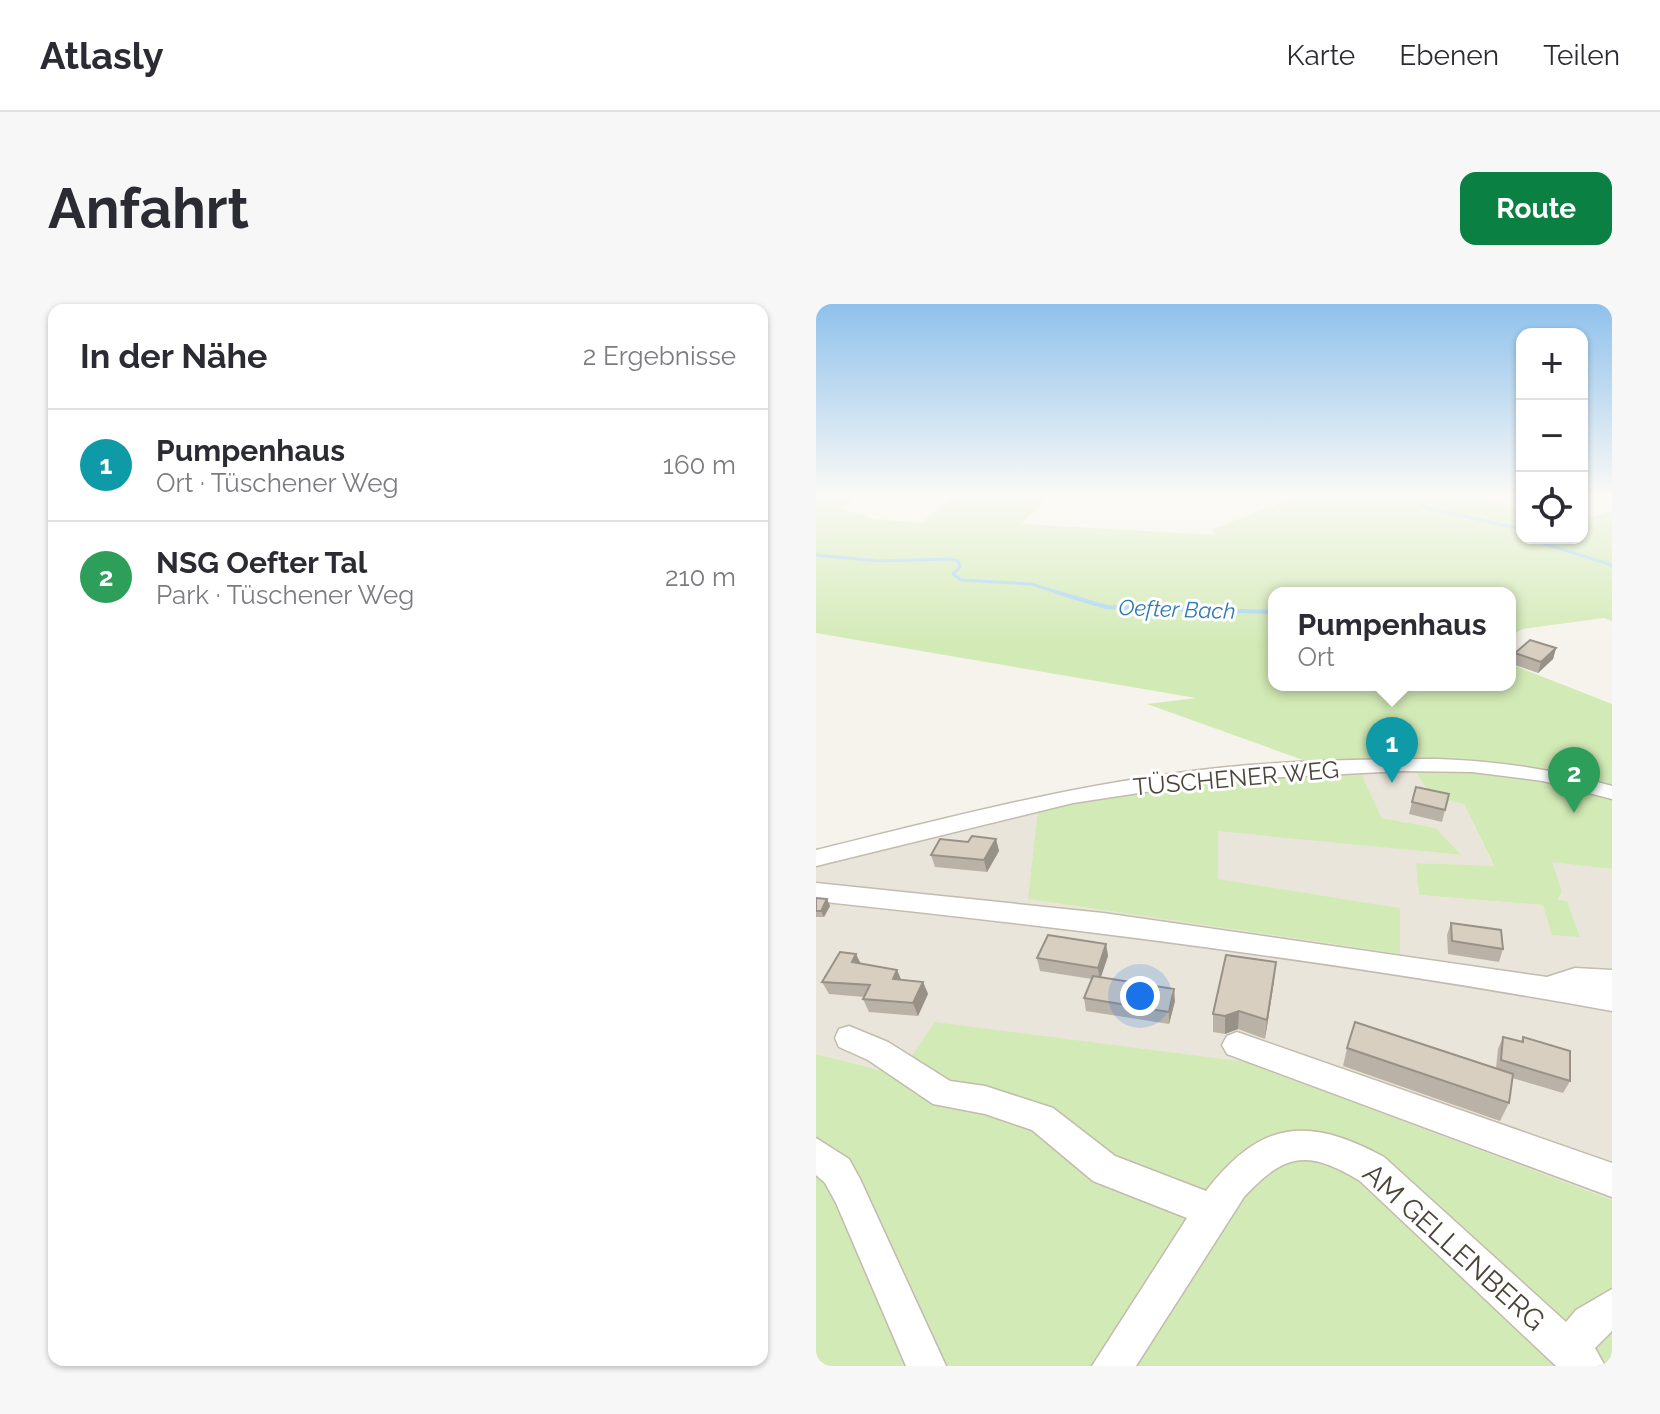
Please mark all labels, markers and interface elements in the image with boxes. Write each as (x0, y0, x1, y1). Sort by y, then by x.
text: Atlasly (40, 33, 164, 78)
text: Karte (1287, 39, 1355, 72)
text: Ebenen (1399, 39, 1499, 72)
text: Teilen (1543, 39, 1620, 72)
button: Route (1460, 172, 1612, 245)
text: Anfahrt (48, 175, 249, 241)
map controls (1516, 328, 1588, 544)
button: + (1516, 328, 1588, 400)
text: In der Nähe (80, 336, 267, 376)
text: 2 Ergebnisse (583, 341, 736, 371)
button: − (1516, 400, 1588, 472)
text: Pumpenhaus (156, 433, 345, 468)
text: 1 (100, 450, 112, 480)
text: 160 m (663, 450, 736, 480)
text: Ort · Tüschener Weg (156, 468, 399, 498)
button: locate (1516, 472, 1588, 544)
text: NSG Oefter Tal (156, 545, 367, 580)
text: 2 (99, 562, 113, 592)
text: 210 m (665, 562, 736, 592)
text: Park · Tüschener Weg (156, 580, 414, 610)
popup (1268, 587, 1516, 691)
water label: Oefter Bach (1118, 594, 1236, 624)
text: Pumpenhaus (1298, 607, 1486, 642)
text: Ort (1298, 642, 1335, 672)
pin: 1 (1366, 717, 1418, 783)
pin: 2 (1548, 747, 1600, 813)
street label: TÜSCHENER WEG (1132, 755, 1340, 801)
your location (1120, 976, 1160, 1016)
street label: AM GELLENBERG (1356, 1157, 1552, 1337)

